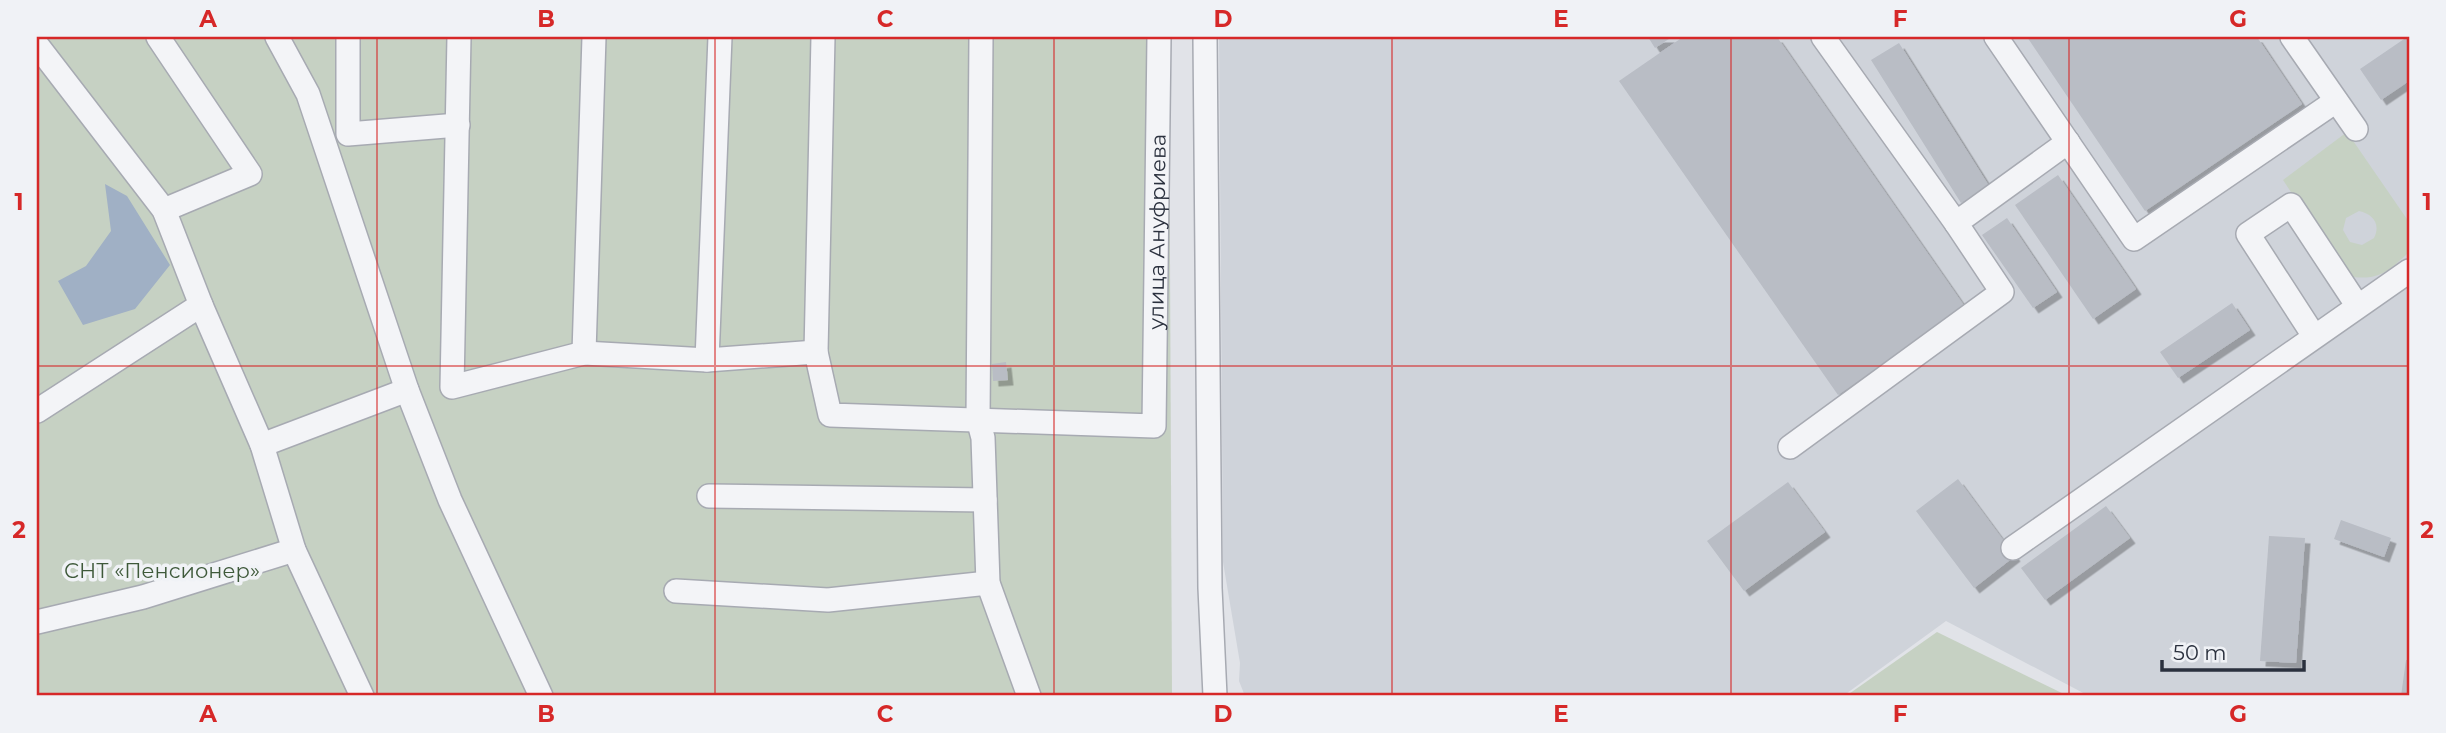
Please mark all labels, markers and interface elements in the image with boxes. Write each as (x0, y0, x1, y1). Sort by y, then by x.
text: A (198, 5, 217, 33)
text: B (537, 5, 555, 33)
text: C (877, 5, 894, 33)
text: D (1214, 5, 1233, 33)
text: E (1553, 5, 1569, 33)
text: F (1893, 5, 1908, 33)
text: G (2229, 5, 2247, 33)
street label: улица Ануфриева (1143, 134, 1170, 331)
text: 1 (14, 188, 24, 216)
text: 1 (2422, 188, 2432, 216)
text: 2 (12, 516, 26, 544)
text: 2 (2420, 516, 2434, 544)
park label: СНТ «Пенсионер» (64, 558, 260, 583)
scale bar (2162, 628, 2304, 672)
text: 50 m (2173, 640, 2227, 665)
text: A (198, 700, 217, 728)
text: B (537, 700, 555, 728)
text: C (877, 700, 894, 728)
text: D (1214, 700, 1233, 728)
text: E (1553, 700, 1569, 728)
text: F (1893, 700, 1908, 728)
text: G (2229, 700, 2247, 728)

